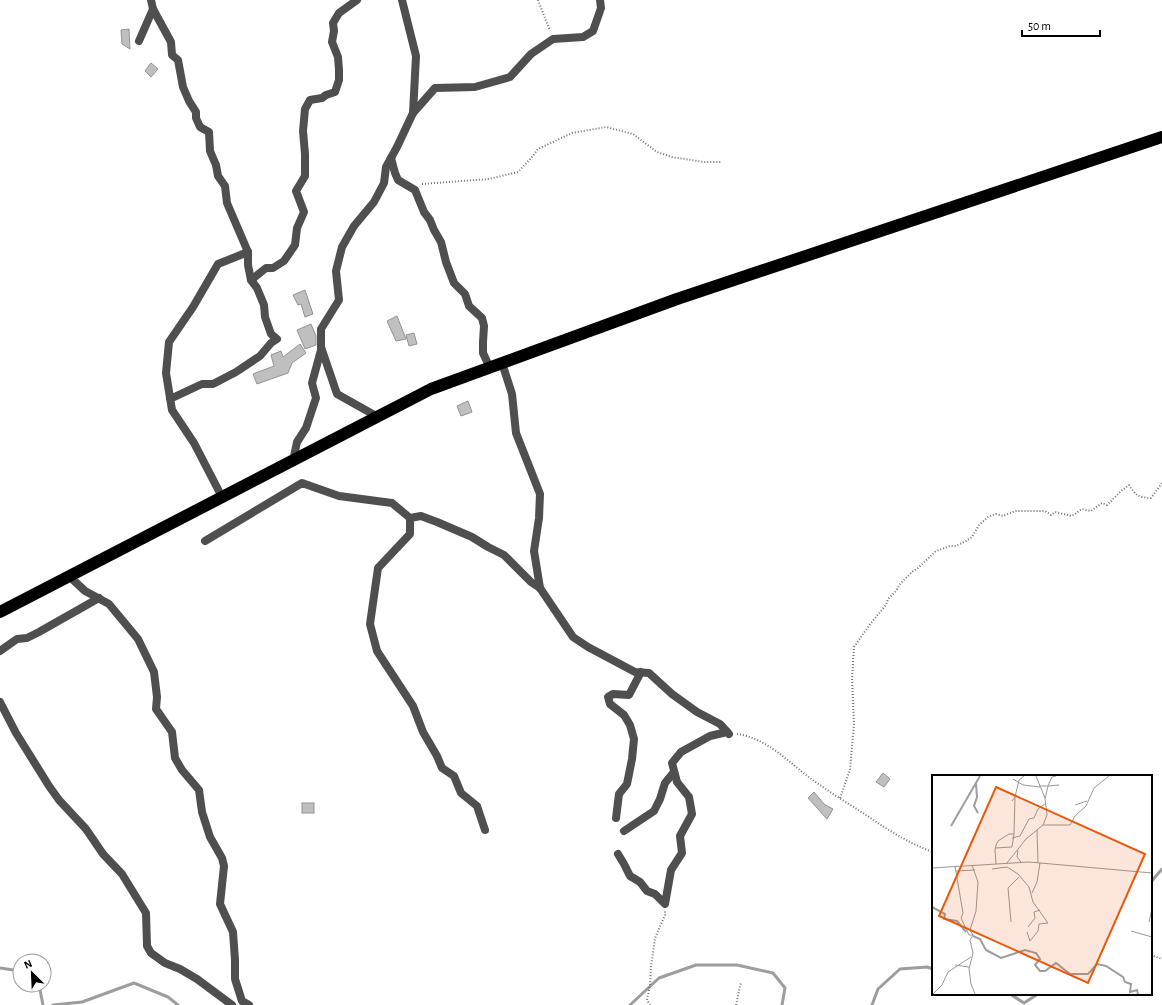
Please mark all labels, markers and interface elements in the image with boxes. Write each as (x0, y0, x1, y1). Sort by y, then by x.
scale bar (1022, 12, 1100, 38)
text: 50 m (1028, 20, 1051, 32)
inset map (932, 775, 1152, 995)
north arrow (12, 953, 52, 993)
text: N (22, 958, 34, 971)

